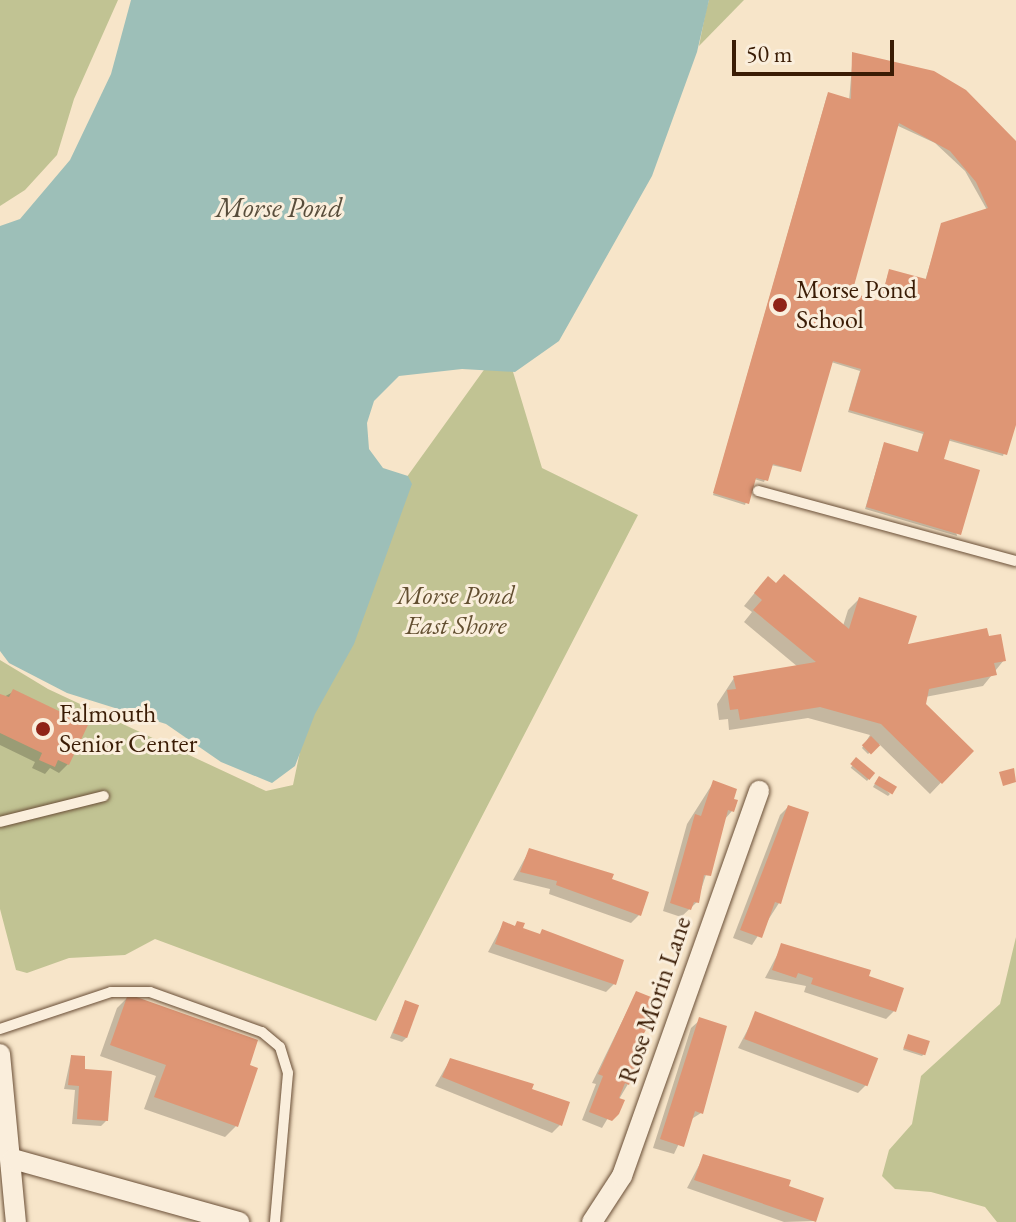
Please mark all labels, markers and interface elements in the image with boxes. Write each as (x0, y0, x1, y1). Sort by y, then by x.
scale bar (736, 24, 898, 74)
text: 50 m (746, 38, 793, 69)
water label: Morse Pond (215, 190, 343, 224)
place label: Morse Pond School (796, 274, 917, 336)
marker: Morse Pond School (771, 296, 789, 314)
park label: Morse Pond East Shore (397, 580, 515, 642)
place label: Falmouth Senior Center (59, 698, 197, 760)
marker: Falmouth Senior Center (34, 720, 52, 738)
street label: Rose Morin Lane (612, 913, 698, 1087)

